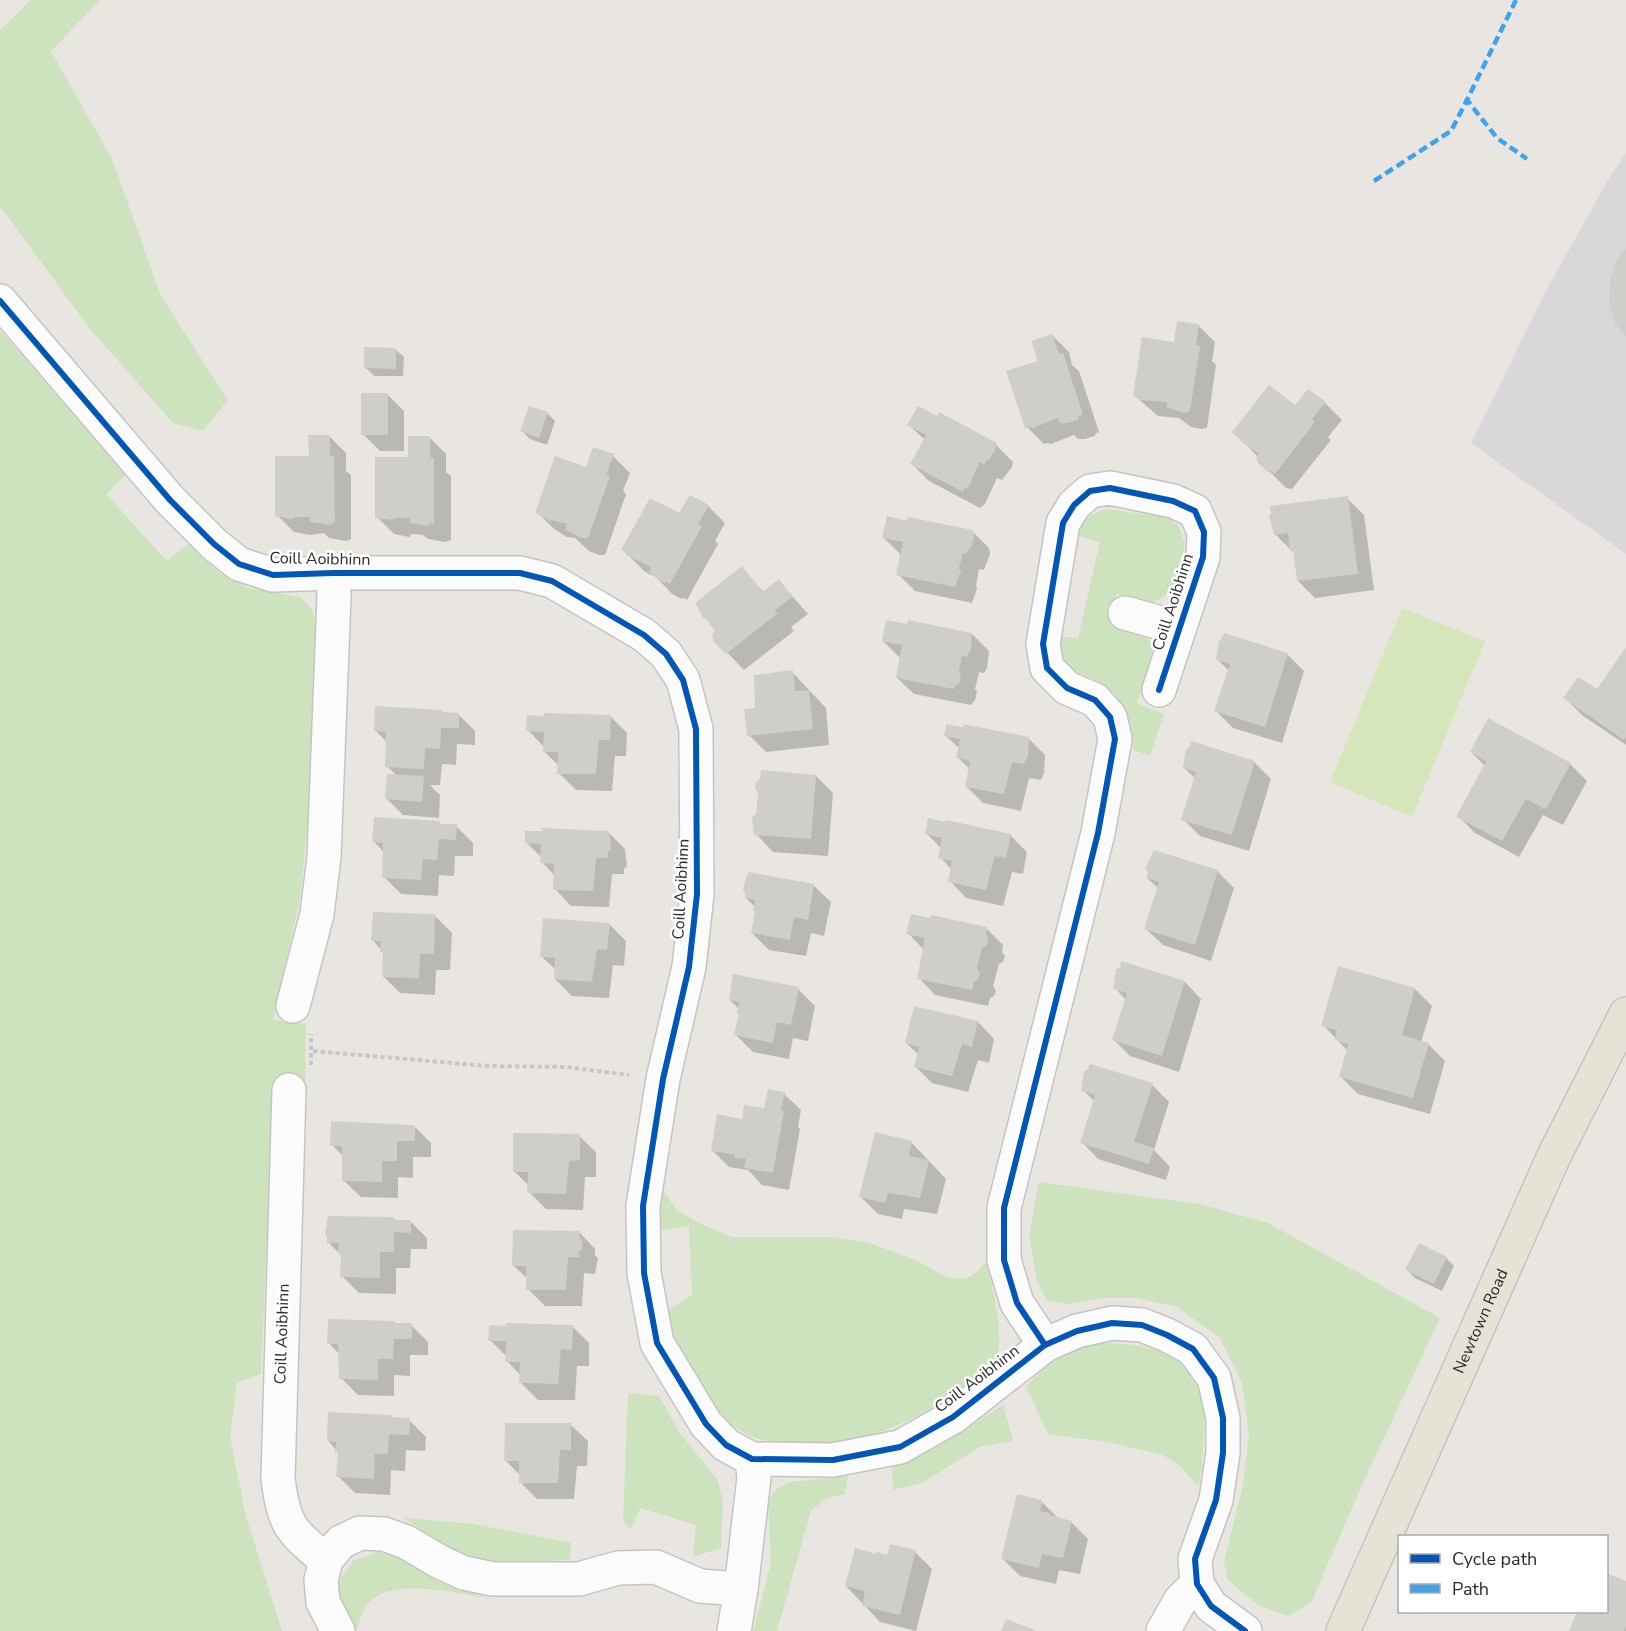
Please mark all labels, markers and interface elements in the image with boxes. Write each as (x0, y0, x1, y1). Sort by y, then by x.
street label: Coill Aoibhinn (269, 547, 371, 571)
street label: Coill Aoibhinn (1147, 551, 1199, 653)
street label: Coill Aoibhinn (667, 838, 695, 940)
street label: Newtown Road (1448, 1265, 1513, 1377)
street label: Coill Aoibhinn (269, 1283, 295, 1385)
street label: Coill Aoibhinn (930, 1340, 1024, 1418)
legend (1398, 1535, 1608, 1613)
text: Cycle path (1452, 1547, 1537, 1571)
text: Path (1452, 1577, 1489, 1601)

